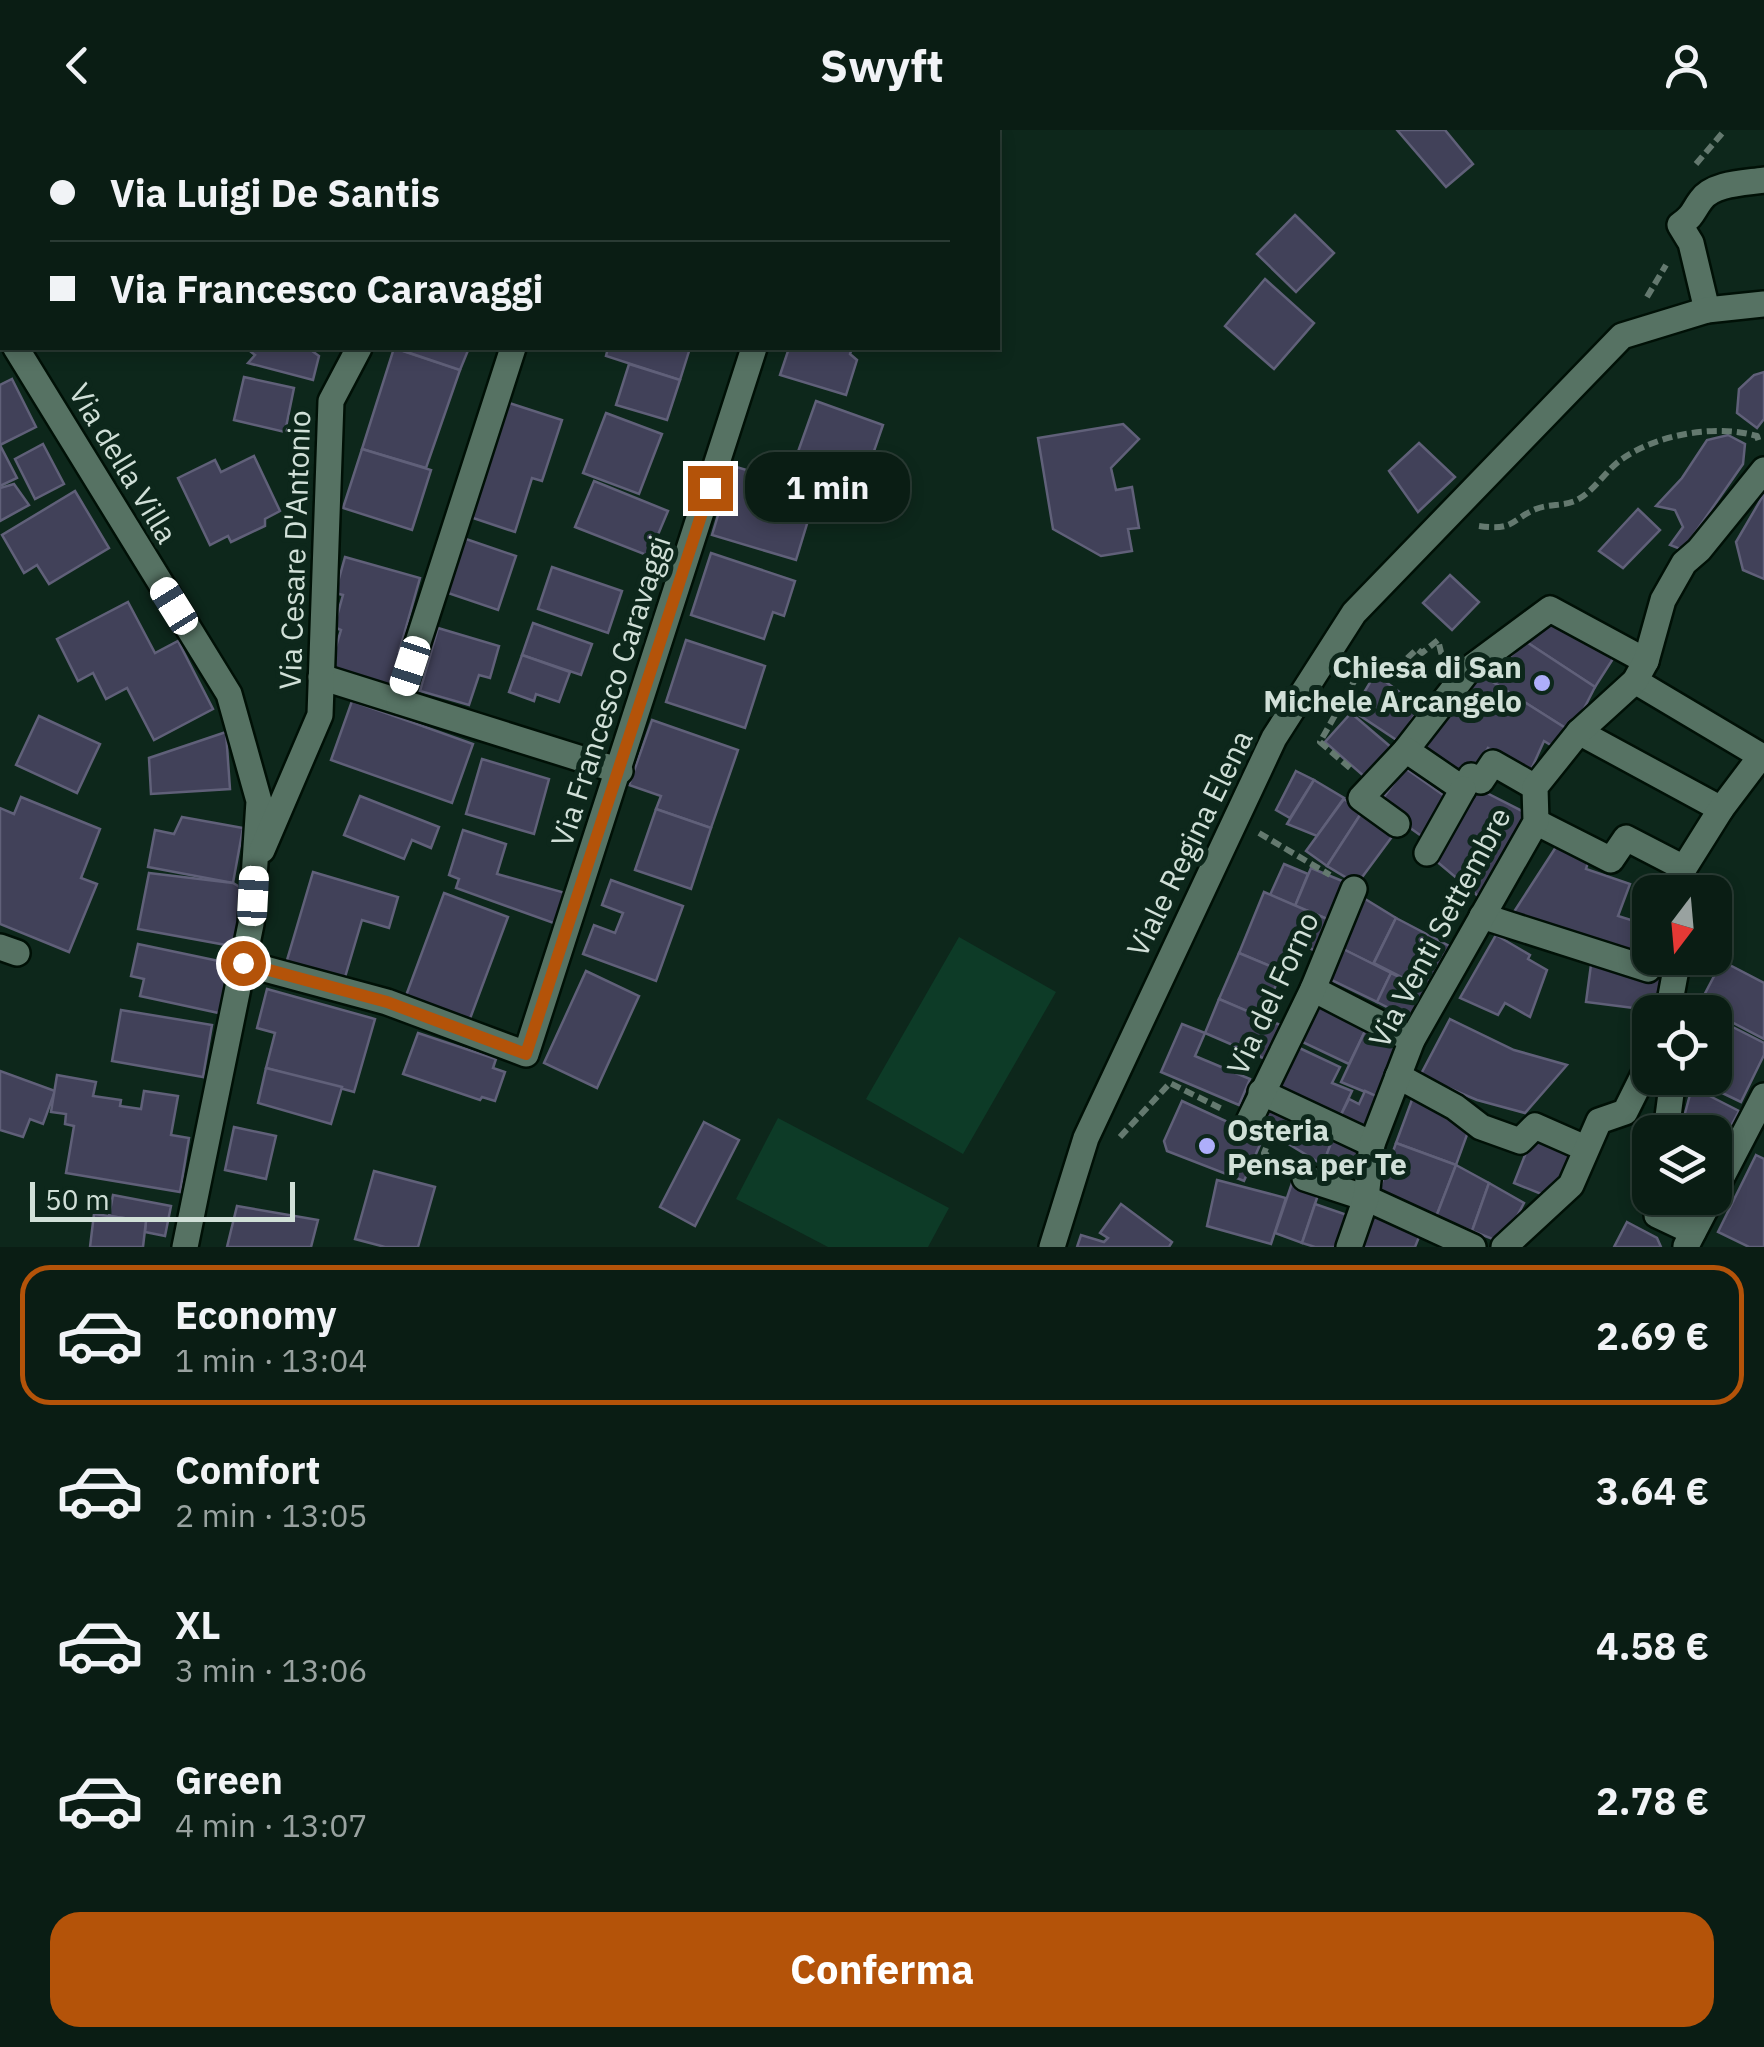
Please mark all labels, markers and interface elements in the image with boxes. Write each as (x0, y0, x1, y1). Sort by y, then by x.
text: Swyft (820, 36, 944, 94)
icon: back (50, 38, 105, 93)
icon: person (1659, 38, 1714, 93)
text: Via Luigi De Santis (110, 168, 440, 217)
text: Via Francesco Caravaggi (110, 264, 543, 313)
street label: Via della Villa (61, 376, 187, 550)
street label: Via Cesare D'Antonio (270, 410, 318, 690)
callout: 1 min (745, 453, 910, 523)
route end (688, 466, 733, 511)
text: 1 min (786, 466, 869, 508)
street label: Via Francesco Caravaggi (541, 531, 679, 851)
car (145, 573, 203, 639)
car (386, 633, 434, 699)
place label: Chiesa di San Michele Arcangelo (1263, 647, 1522, 720)
marker: Chiesa di San Michele Arcangelo (1531, 672, 1553, 694)
street label: Viale Regina Elena (1117, 723, 1261, 963)
street label: Via Venti Settembre (1359, 800, 1519, 1054)
car (236, 865, 270, 927)
north arrow (1632, 875, 1732, 975)
map controls (1632, 875, 1732, 1215)
street label: Via del Forno (1217, 905, 1327, 1081)
route start (221, 941, 266, 986)
button: locate (1632, 995, 1732, 1095)
place label: Osteria Pensa per Te (1227, 1110, 1407, 1183)
button: layers (1632, 1115, 1732, 1215)
marker: Osteria Pensa per Te (1196, 1135, 1218, 1157)
scale bar (30, 1177, 295, 1222)
text: 50 m (45, 1181, 110, 1218)
icon: car (55, 1290, 145, 1380)
text: Economy (175, 1290, 337, 1339)
text: 2.69 € (1596, 1311, 1709, 1360)
text: 1 min · 13:04 (175, 1339, 368, 1381)
icon: car (55, 1445, 145, 1535)
text: Comfort (175, 1445, 320, 1494)
text: 3.64 € (1596, 1466, 1709, 1515)
text: 2 min · 13:05 (175, 1494, 368, 1536)
icon: car (55, 1600, 145, 1690)
text: XL (175, 1600, 221, 1649)
text: 4.58 € (1596, 1621, 1709, 1670)
text: 3 min · 13:06 (175, 1649, 368, 1691)
icon: car (55, 1755, 145, 1845)
text: Green (175, 1755, 283, 1804)
text: 2.78 € (1596, 1776, 1709, 1825)
text: 4 min · 13:07 (175, 1804, 368, 1846)
button: Conferma (50, 1912, 1714, 2027)

